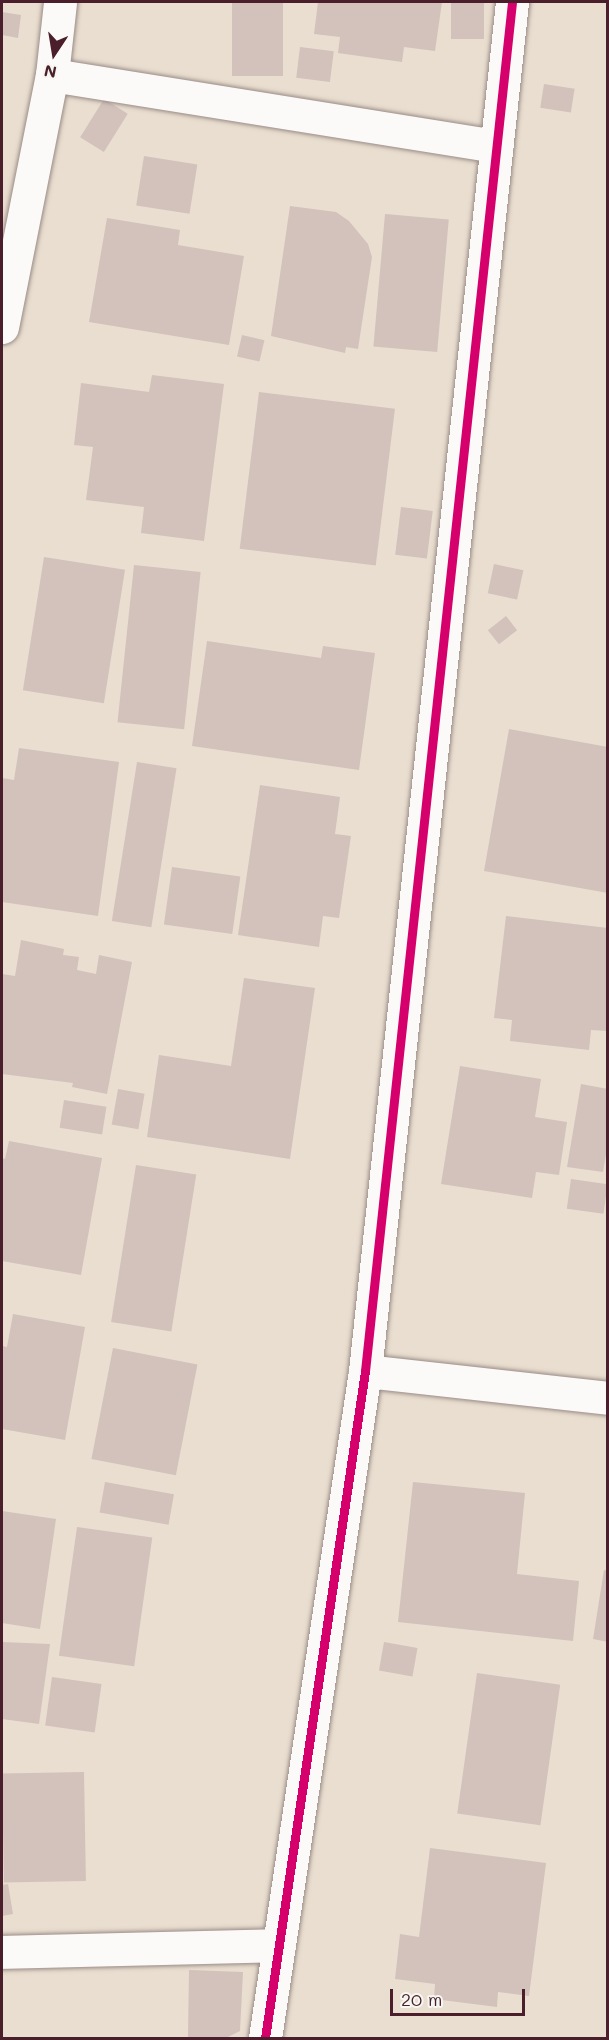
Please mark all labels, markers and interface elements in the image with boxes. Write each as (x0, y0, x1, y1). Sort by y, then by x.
north arrow (24, 24, 84, 84)
text: N (42, 61, 58, 84)
scale bar (393, 1977, 528, 2015)
text: 20 m (401, 1987, 442, 2011)

